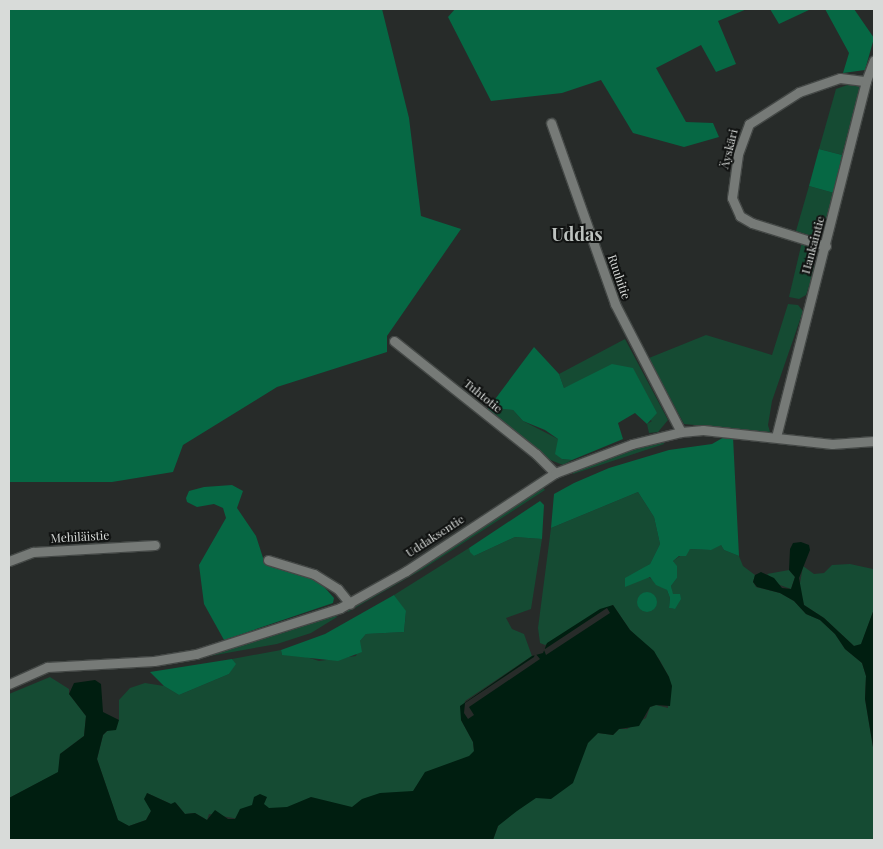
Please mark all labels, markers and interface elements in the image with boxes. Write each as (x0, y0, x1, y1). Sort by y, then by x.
street label: Äyskäri (717, 128, 741, 170)
street label: Hankaintie (798, 215, 828, 275)
district label: Uddas (551, 223, 603, 245)
street label: Ruuhitie (605, 253, 633, 301)
street label: Tuhtotie (461, 376, 505, 416)
street label: Uddaksentie (403, 512, 467, 560)
street label: Mehiläistie (50, 528, 110, 546)

